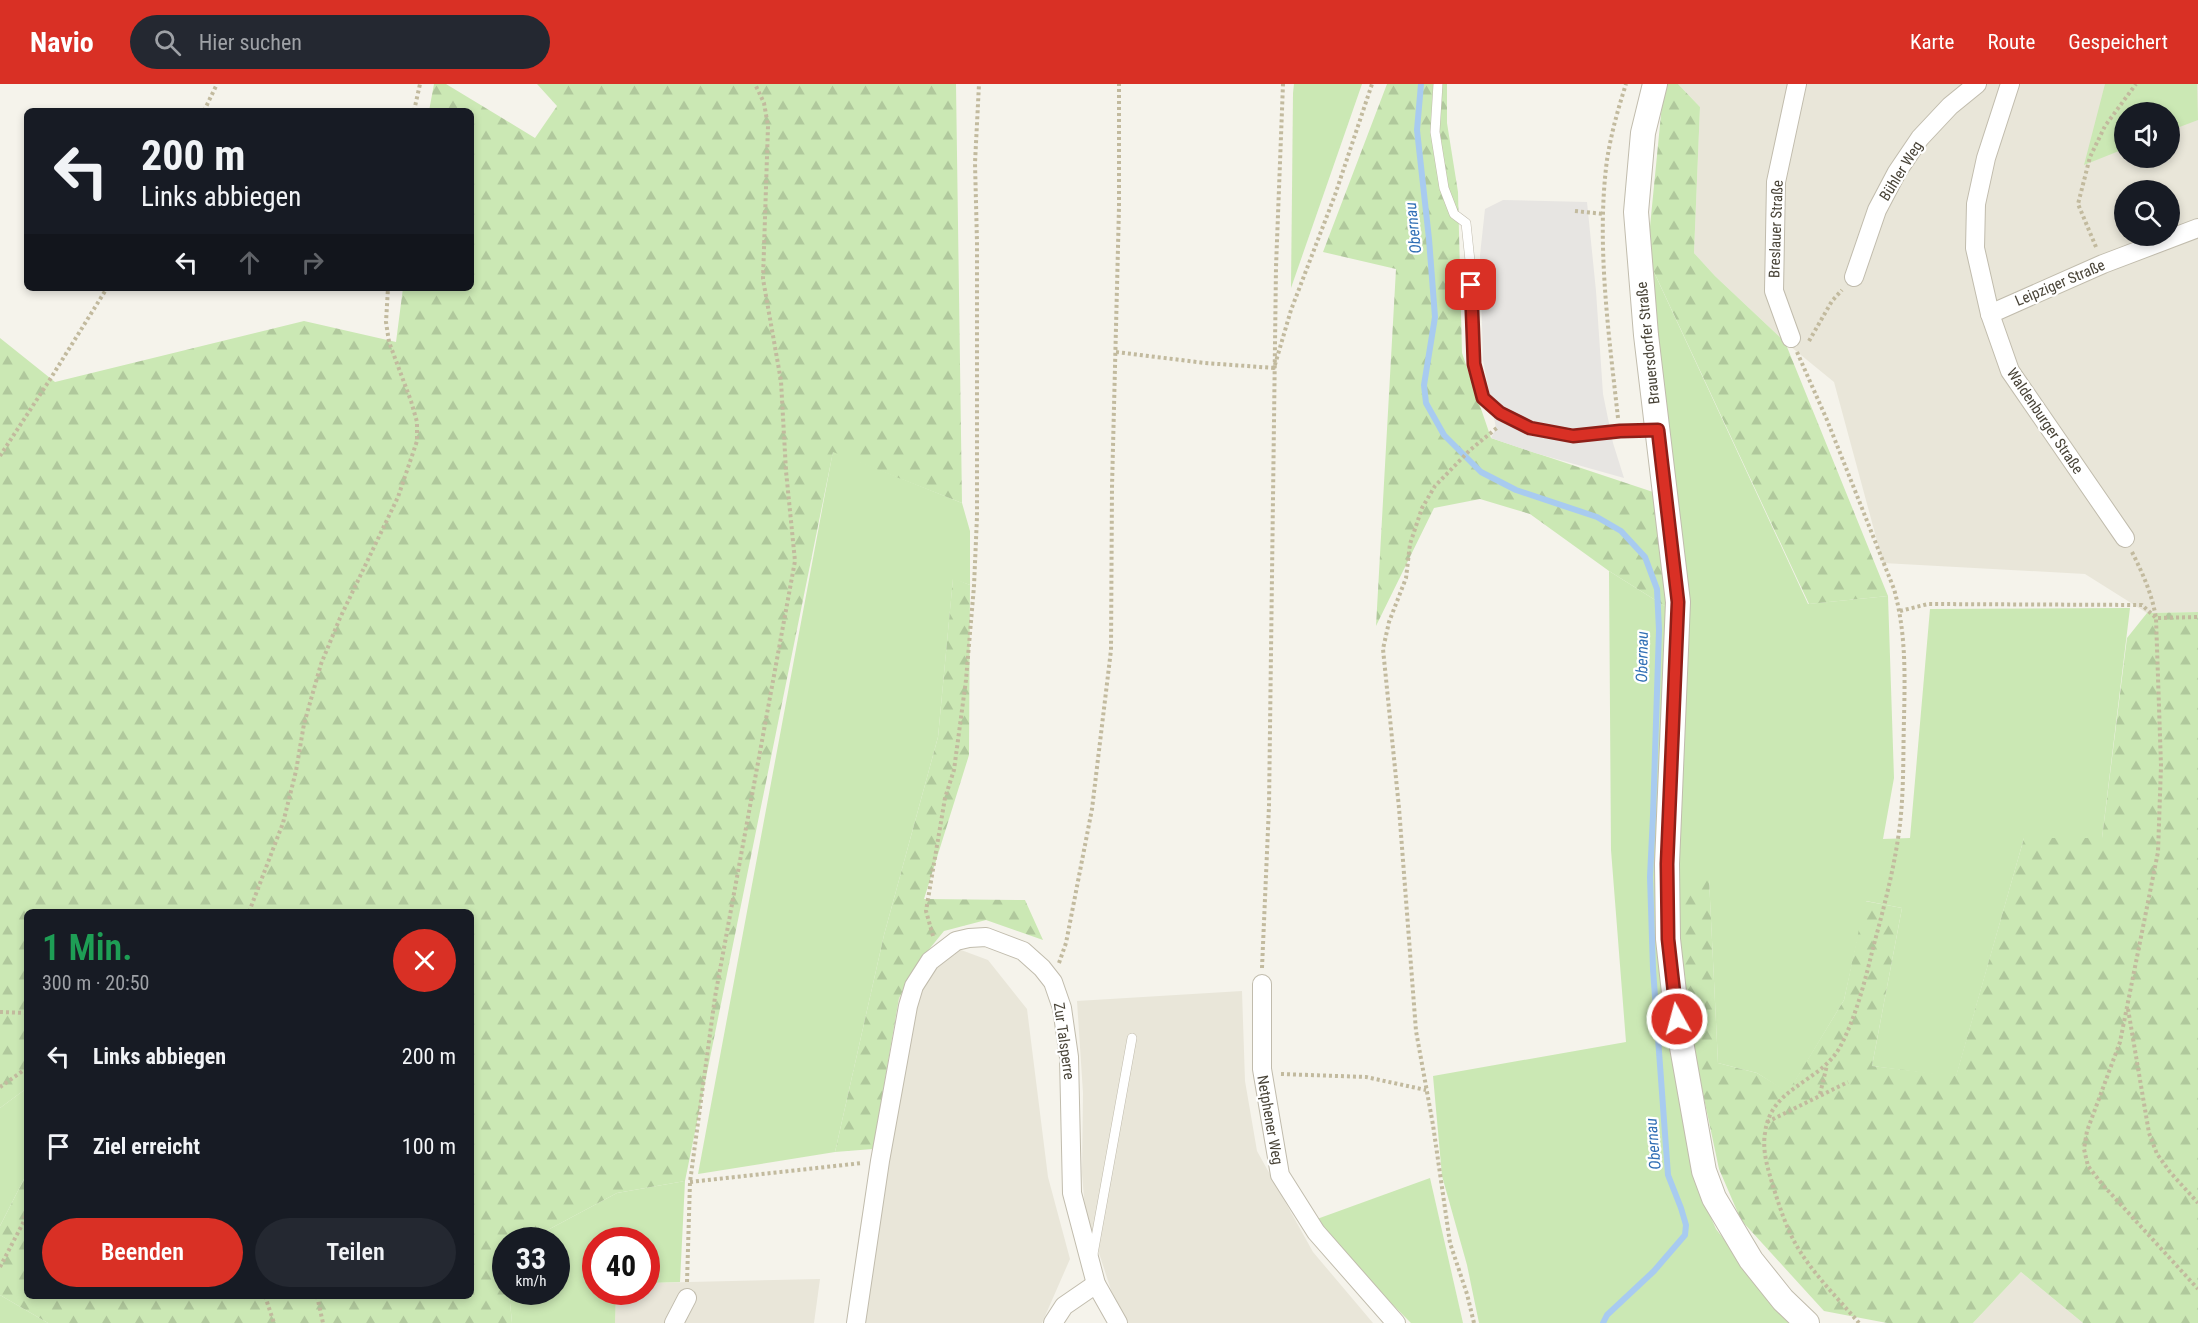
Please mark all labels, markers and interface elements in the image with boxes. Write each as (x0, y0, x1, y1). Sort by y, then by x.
search box (130, 15, 550, 69)
text: Navio (30, 26, 94, 59)
icon: search (151, 26, 184, 59)
text: Hier suchen (199, 30, 302, 55)
text: Karte (1910, 30, 1954, 54)
text: Route (1987, 30, 2035, 54)
text: Gespeichert (2068, 30, 2168, 54)
map controls (2114, 102, 2180, 246)
button: sound (2114, 102, 2180, 168)
text: 200 m (141, 131, 246, 180)
icon: left (42, 132, 120, 210)
street label: Bühler Weg (1876, 138, 1926, 204)
street label: Breslauer Straße (1765, 180, 1787, 278)
button: search (2114, 180, 2180, 246)
text: Links abbiegen (141, 181, 301, 213)
water label: Obernau (1401, 201, 1425, 255)
icon: left (170, 246, 203, 279)
icon: ahead (233, 246, 266, 279)
icon: right (296, 246, 329, 279)
street label: Leipziger Straße (2012, 256, 2108, 310)
pin (1445, 259, 1496, 310)
icon: arrive (1454, 268, 1487, 301)
street label: Brauersdorfer Straße (1633, 281, 1663, 405)
street label: Waldenburger Straße (2003, 365, 2087, 477)
water label: Obernau (1632, 631, 1652, 683)
text: 1 Min. (42, 927, 132, 969)
button: close (393, 929, 456, 992)
text: 300 m · 20:50 (42, 971, 149, 995)
position arrow (1645, 987, 1709, 1051)
street label: Zur Talsperre (1050, 1001, 1078, 1081)
icon: left (42, 1040, 75, 1073)
text: Links abbiegen (93, 1044, 226, 1069)
text: 200 m (402, 1044, 456, 1069)
street label: Netphener Weg (1253, 1074, 1287, 1166)
water label: Obernau (1641, 1117, 1665, 1170)
icon: arrive (42, 1130, 75, 1163)
text: Ziel erreicht (93, 1134, 200, 1159)
text: 100 m (402, 1134, 456, 1159)
button: Beenden (42, 1218, 243, 1287)
button: Teilen (255, 1218, 456, 1287)
speed limit sign: 40 (582, 1227, 660, 1305)
text: 33 (516, 1241, 546, 1276)
text: km/h (516, 1272, 546, 1290)

